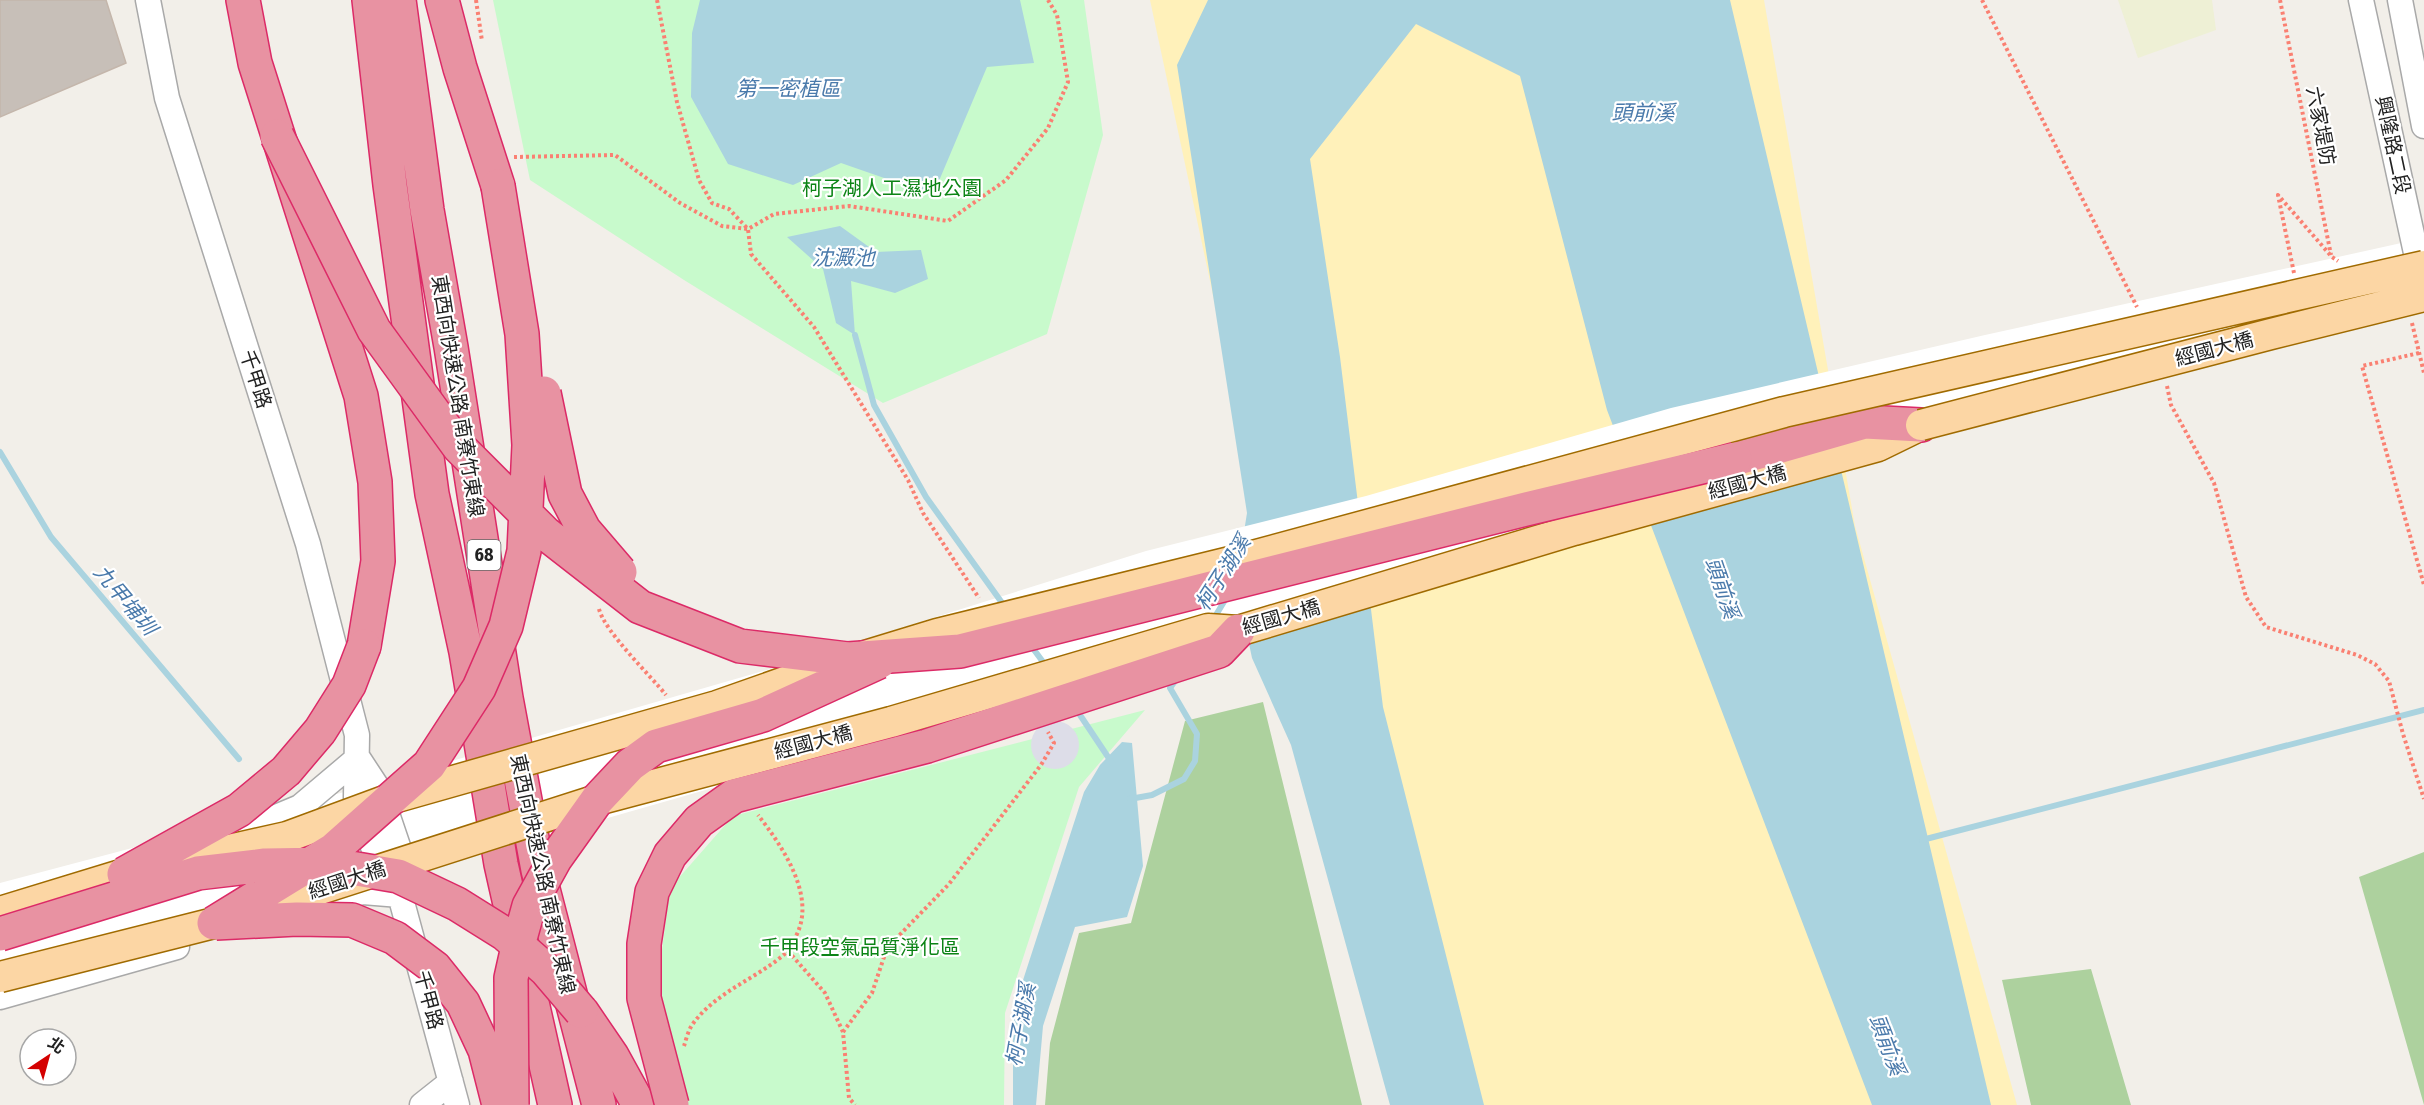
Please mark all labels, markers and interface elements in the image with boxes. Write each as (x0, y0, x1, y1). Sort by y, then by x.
water label: 第一密植區 (736, 76, 843, 102)
street label: 六家堤防 (2302, 84, 2340, 168)
street label: 興隆路二段 (2371, 94, 2415, 196)
water label: 頭前溪 (1612, 100, 1677, 126)
park label: 柯子湖人工濕地公園 (802, 176, 982, 200)
water label: 沈澱池 (812, 245, 876, 271)
street label: 東西向快速公路 南寮竹東線 (427, 273, 489, 519)
street label: 經國大橋 (2172, 327, 2256, 371)
street label: 千甲路 (235, 347, 277, 411)
street label: 經國大橋 (1705, 460, 1789, 504)
water label: 柯子湖溪 (1190, 528, 1258, 616)
road number: 68 (468, 540, 500, 570)
water label: 頭前溪 (1699, 554, 1746, 625)
water label: 九甲埔圳 (88, 559, 164, 643)
street label: 經國大橋 (1239, 594, 1323, 640)
street label: 經國大橋 (771, 720, 855, 764)
street label: 東西向快速公路 南寮竹東線 (506, 752, 580, 996)
street label: 經國大橋 (305, 856, 389, 904)
park label: 千甲段空氣品質淨化區 (760, 935, 960, 959)
street label: 千甲路 (410, 968, 448, 1032)
water label: 柯子湖溪 (1001, 978, 1042, 1069)
water label: 頭前溪 (1864, 1011, 1912, 1082)
north arrow (18, 1027, 78, 1087)
text: 北 (44, 1033, 69, 1058)

